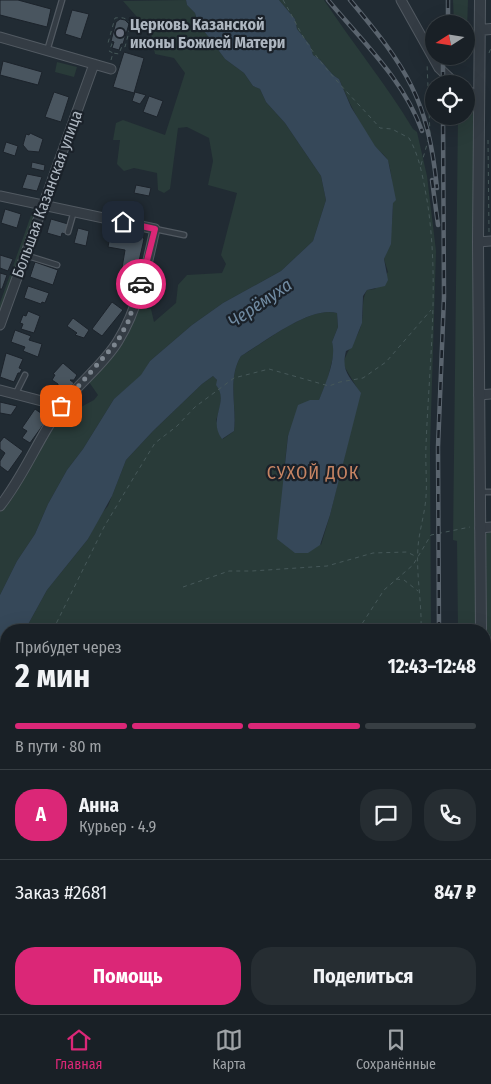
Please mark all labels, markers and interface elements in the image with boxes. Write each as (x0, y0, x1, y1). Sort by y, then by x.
place label: Церковь Казанской иконы Божией Матери (130, 15, 285, 52)
north arrow (425, 15, 475, 65)
map controls (425, 15, 475, 125)
marker: Церковь Казанской иконы Божией Матери (114, 27, 126, 39)
button: locate (425, 75, 475, 125)
street label: Большая Казанская улица (8, 108, 86, 280)
pin (102, 201, 144, 243)
icon: home (109, 208, 137, 236)
courier (116, 259, 166, 309)
icon: car (127, 270, 155, 298)
water label: Черёмуха (224, 274, 296, 332)
pin (40, 385, 82, 427)
icon: bag (47, 392, 75, 420)
district label: СУХОЙ ДОК (267, 462, 359, 484)
text: Прибудет через (15, 638, 122, 657)
text: 12:43–12:48 (388, 655, 476, 678)
text: 2 мин (15, 657, 90, 695)
text: В пути · 80 m (15, 737, 102, 756)
button: chat (360, 789, 412, 841)
button: phone (424, 789, 476, 841)
text: Анна (79, 794, 119, 817)
text: А (36, 803, 46, 826)
text: Курьер · 4.9 (79, 817, 156, 836)
text: Заказ #2681 (15, 881, 107, 904)
text: 847 ₽ (434, 881, 476, 904)
button: Помощь (15, 947, 241, 1005)
button: Поделиться (251, 947, 476, 1005)
tab: Главная (55, 1026, 102, 1073)
tab: Карта (213, 1026, 246, 1073)
tab: Сохранённые (356, 1026, 436, 1073)

